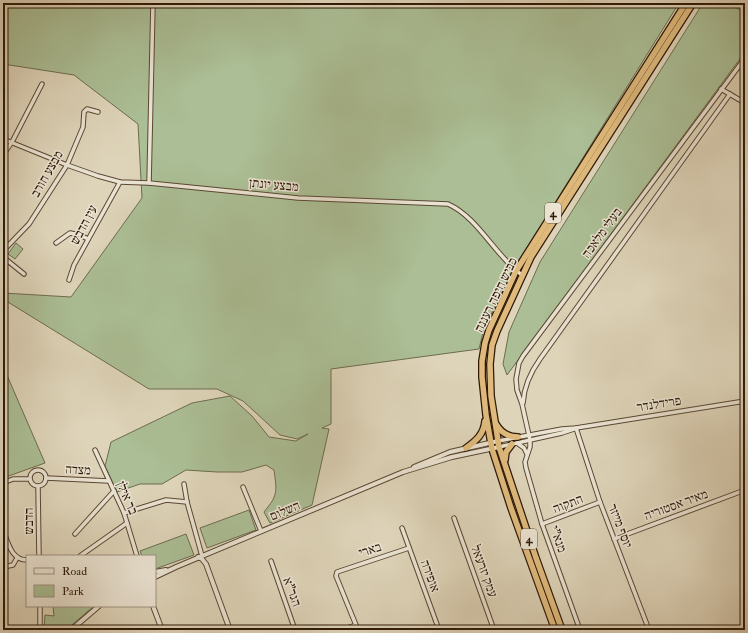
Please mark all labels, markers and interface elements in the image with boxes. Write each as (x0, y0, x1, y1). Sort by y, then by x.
street label: מבצע חורב (27, 148, 67, 200)
street label: מבצע יונתן (249, 175, 299, 195)
street label: עין הדבש (67, 203, 101, 247)
road number: 4 (545, 203, 561, 223)
street label: בעלי מלאכה (578, 205, 626, 261)
street label: כביש חיפה רעננה (471, 255, 521, 335)
street label: פרידלנדר (636, 393, 682, 415)
street label: מצדה (65, 461, 91, 479)
street label: בר אילן (113, 479, 141, 517)
street label: מאיר אסטוריה (642, 486, 710, 524)
street label: התקוה (551, 491, 586, 517)
street label: השלום (267, 497, 303, 525)
street label: יוסף מייזר (604, 502, 636, 551)
street label: הדבש (21, 507, 37, 535)
street label: מנא"י (546, 523, 570, 555)
road number: 4 (521, 529, 537, 549)
street label: בארי (357, 539, 383, 561)
street label: עמק יזרעאל (467, 543, 501, 599)
legend (26, 555, 156, 607)
street label: אופירה (417, 558, 443, 595)
text: Road (62, 564, 87, 579)
street label: הגר"א (279, 575, 305, 609)
text: Park (62, 584, 84, 599)

